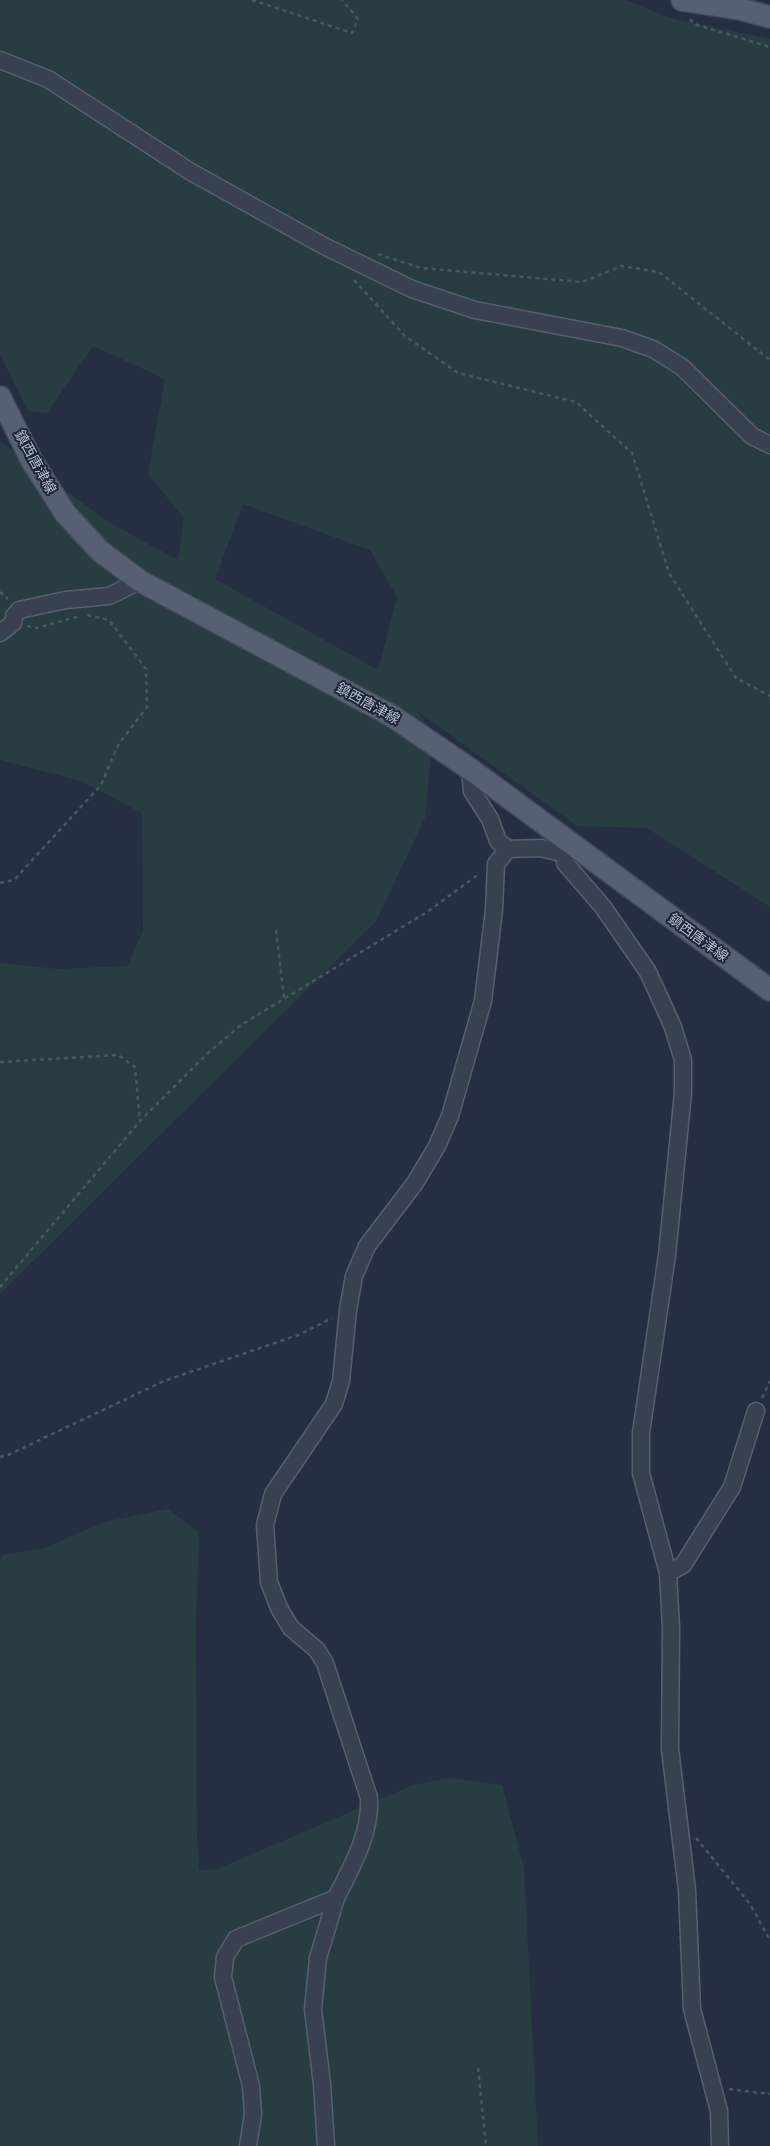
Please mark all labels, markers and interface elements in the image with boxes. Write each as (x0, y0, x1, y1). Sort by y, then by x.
street label: 鎮西唐津線 (11, 427, 59, 497)
street label: 鎮西唐津線 (333, 680, 403, 728)
street label: 鎮西唐津線 (665, 911, 731, 965)

